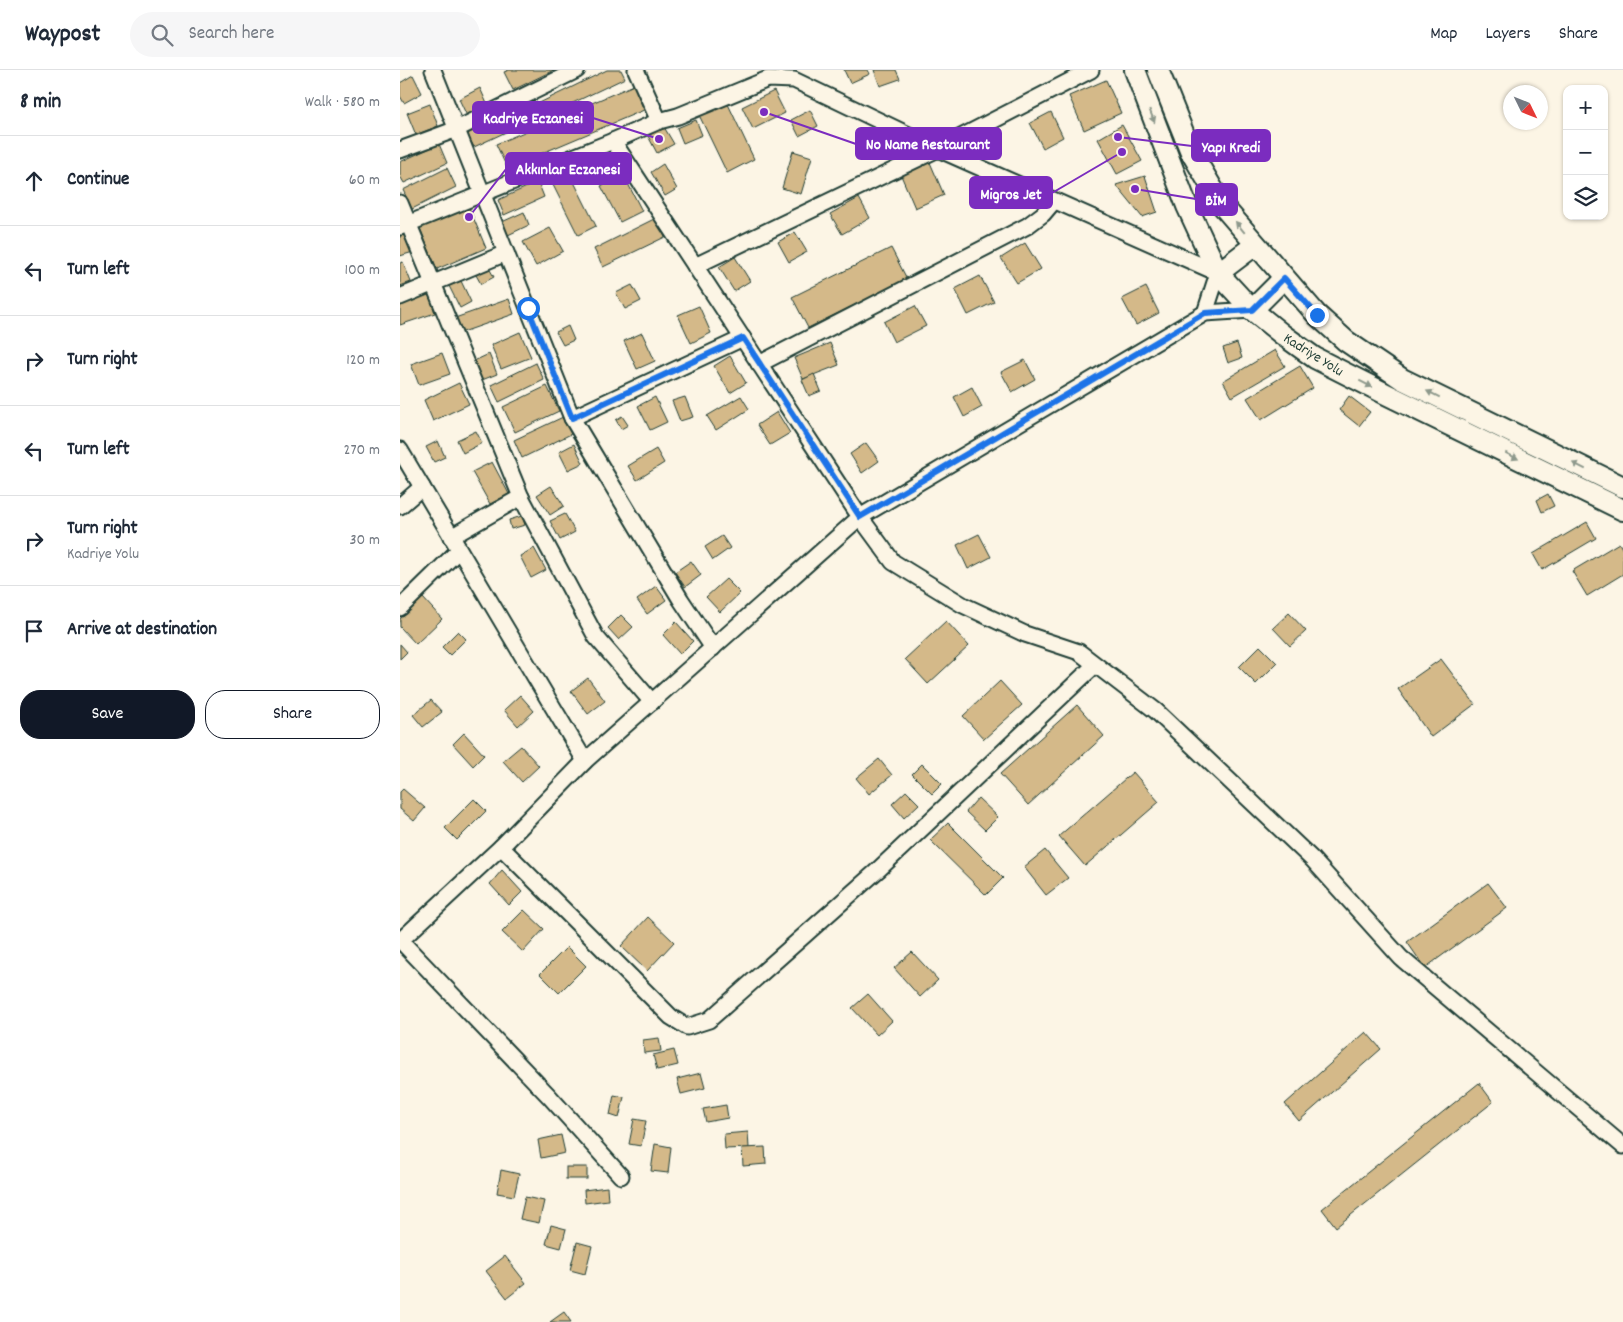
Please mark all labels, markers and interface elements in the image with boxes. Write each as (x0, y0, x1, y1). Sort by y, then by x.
search box (130, 12, 480, 57)
text: Waypost (25, 18, 100, 52)
icon: search (148, 21, 176, 49)
text: Search here (188, 21, 274, 48)
text: Map (1430, 22, 1457, 47)
text: Layers (1485, 22, 1531, 47)
text: Share (1559, 22, 1598, 47)
north arrow (1503, 85, 1548, 130)
map controls (1563, 85, 1608, 220)
button: + (1563, 85, 1608, 130)
text: 8 min (20, 88, 61, 118)
text: Walk · 580 m (305, 91, 380, 114)
callout: Kadriye Eczanesi (473, 102, 593, 133)
text: Kadriye Eczanesi (483, 108, 583, 131)
one-way arrow (1149, 108, 1157, 123)
callout: No Name Restaurant (856, 128, 1001, 159)
callout: Yapı Kredi (1192, 130, 1270, 161)
button: − (1563, 130, 1608, 175)
text: No Name Restaurant (866, 134, 990, 157)
text: Yapı Kredi (1201, 137, 1260, 160)
callout: Akkınlar Eczanesi (506, 153, 631, 184)
text: Akkınlar Eczanesi (516, 159, 620, 182)
icon: ahead (20, 167, 48, 195)
text: Continue (67, 167, 129, 194)
text: 60 m (349, 169, 380, 192)
button: layers (1563, 175, 1608, 220)
callout: Migros Jet (970, 177, 1052, 208)
text: Migros Jet (980, 184, 1042, 207)
callout: BİM (1196, 184, 1237, 215)
text: BİM (1205, 190, 1227, 213)
one-way arrow (1235, 221, 1246, 234)
icon: left (20, 257, 48, 285)
text: Turn left (67, 257, 130, 284)
text: 100 m (344, 259, 380, 282)
route start (517, 297, 540, 320)
route end (1306, 304, 1329, 327)
street label: Kadriye Yolu (1278, 328, 1347, 383)
icon: right (20, 347, 48, 375)
text: Turn right (67, 347, 138, 374)
text: 120 m (346, 349, 380, 372)
one-way arrow (1359, 380, 1373, 388)
one-way arrow (1426, 390, 1440, 398)
icon: left (20, 437, 48, 465)
text: Turn left (67, 437, 130, 464)
text: 270 m (344, 439, 380, 462)
one-way arrow (1505, 452, 1519, 460)
one-way arrow (1572, 462, 1586, 470)
text: Turn right (67, 516, 138, 543)
icon: right (20, 527, 48, 555)
text: 30 m (350, 529, 380, 552)
text: Kadriye Yolu (67, 543, 139, 566)
icon: arrive (20, 617, 48, 645)
text: Arrive at destination (67, 617, 217, 644)
button: Save (20, 690, 195, 739)
button: Share (205, 690, 380, 739)

